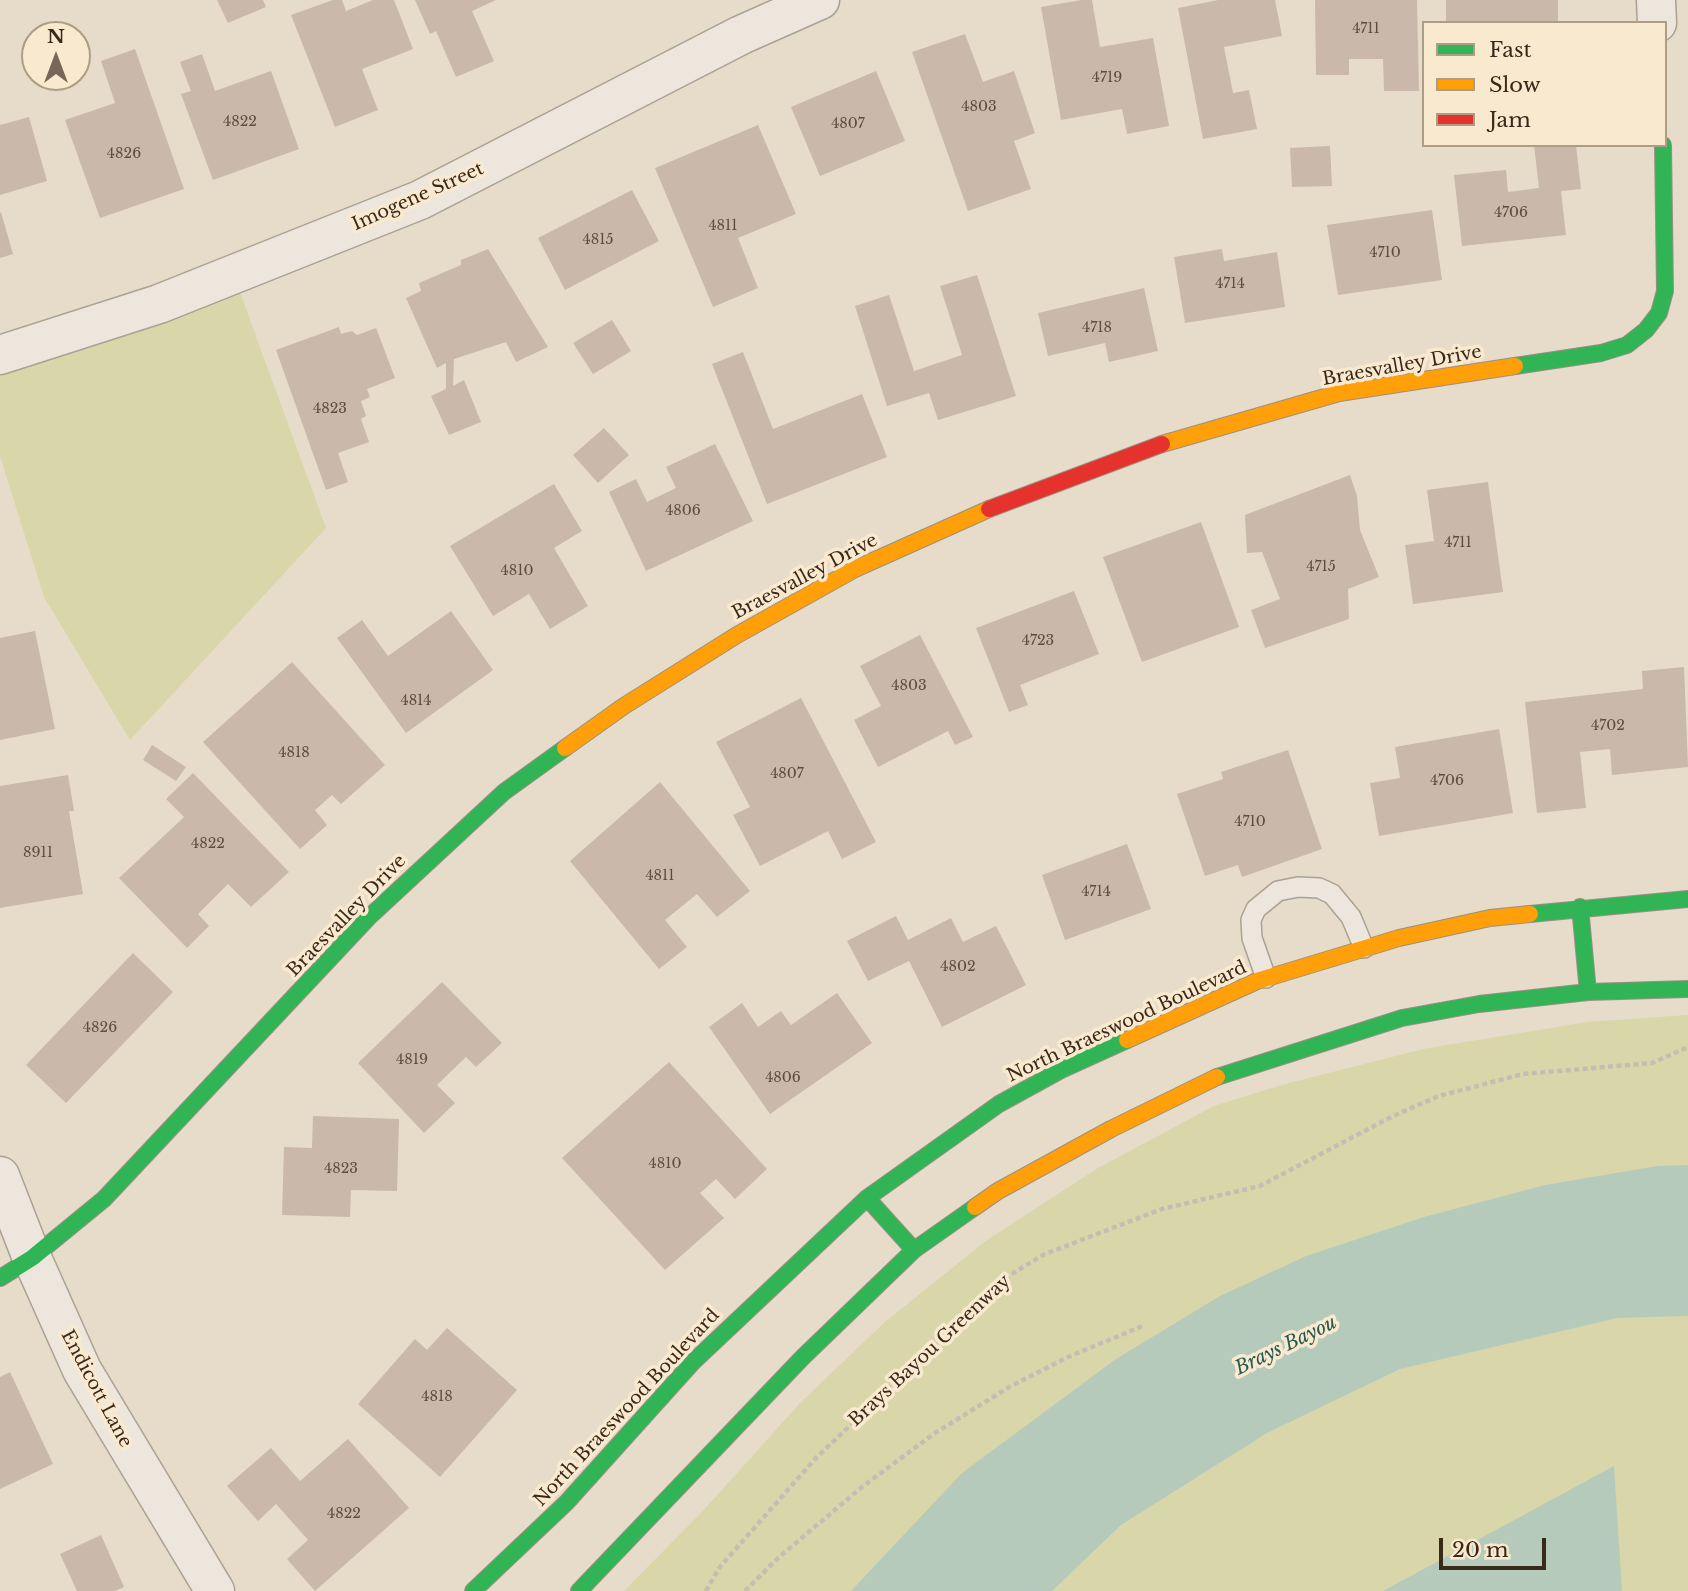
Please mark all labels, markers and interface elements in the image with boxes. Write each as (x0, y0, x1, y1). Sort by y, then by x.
north arrow (21, 21, 91, 91)
house number: 4711 (1352, 21, 1380, 37)
legend (1422, 21, 1667, 147)
text: N (47, 25, 65, 48)
text: Fast (1489, 37, 1531, 63)
house number: 4719 (1092, 70, 1122, 86)
text: Slow (1489, 72, 1541, 98)
house number: 4803 (961, 99, 997, 115)
text: Jam (1489, 107, 1531, 133)
house number: 4822 (223, 114, 257, 130)
house number: 4807 (831, 116, 865, 132)
house number: 4826 (107, 146, 141, 162)
street label: Imogene Street (349, 158, 487, 236)
house number: 4706 (1494, 205, 1528, 221)
house number: 4811 (708, 218, 738, 234)
house number: 4815 (583, 232, 613, 248)
house number: 4710 (1369, 245, 1401, 261)
house number: 4714 (1215, 276, 1245, 292)
house number: 4718 (1082, 320, 1112, 336)
street label: Braesvalley Drive (1321, 341, 1483, 391)
house number: 4823 (313, 401, 347, 417)
house number: 4806 (665, 503, 701, 519)
street label: Braesvalley Drive (729, 530, 881, 624)
house number: 4711 (1444, 535, 1472, 551)
house number: 4715 (1306, 559, 1336, 575)
house number: 4810 (501, 563, 533, 579)
house number: 4723 (1022, 633, 1054, 649)
house number: 4803 (891, 678, 927, 694)
house number: 4814 (400, 693, 432, 709)
house number: 4702 (1591, 718, 1625, 734)
house number: 4818 (278, 745, 310, 761)
house number: 4807 (770, 766, 804, 782)
house number: 4706 (1430, 773, 1464, 789)
house number: 4710 (1234, 814, 1266, 830)
house number: 4822 (191, 836, 225, 852)
house number: 8911 (23, 845, 53, 861)
street label: Braesvalley Drive (283, 850, 411, 982)
house number: 4811 (645, 868, 675, 884)
house number: 4714 (1081, 884, 1111, 900)
street label: North Braeswood Boulevard (1004, 957, 1250, 1087)
house number: 4802 (940, 959, 976, 975)
house number: 4826 (83, 1020, 117, 1036)
house number: 4819 (396, 1052, 428, 1068)
house number: 4806 (765, 1070, 801, 1086)
house number: 4810 (649, 1156, 681, 1172)
house number: 4823 (324, 1161, 358, 1177)
street label: Brays Bayou Greenway (845, 1270, 1015, 1432)
street label: North Braeswood Boulevard (530, 1305, 724, 1511)
water label: Brays Bayou (1231, 1312, 1341, 1380)
street label: Endicott Lane (56, 1327, 136, 1451)
house number: 4818 (421, 1389, 453, 1405)
house number: 4822 (327, 1506, 361, 1522)
scale bar (1443, 1524, 1550, 1568)
text: 20 m (1452, 1537, 1509, 1563)

